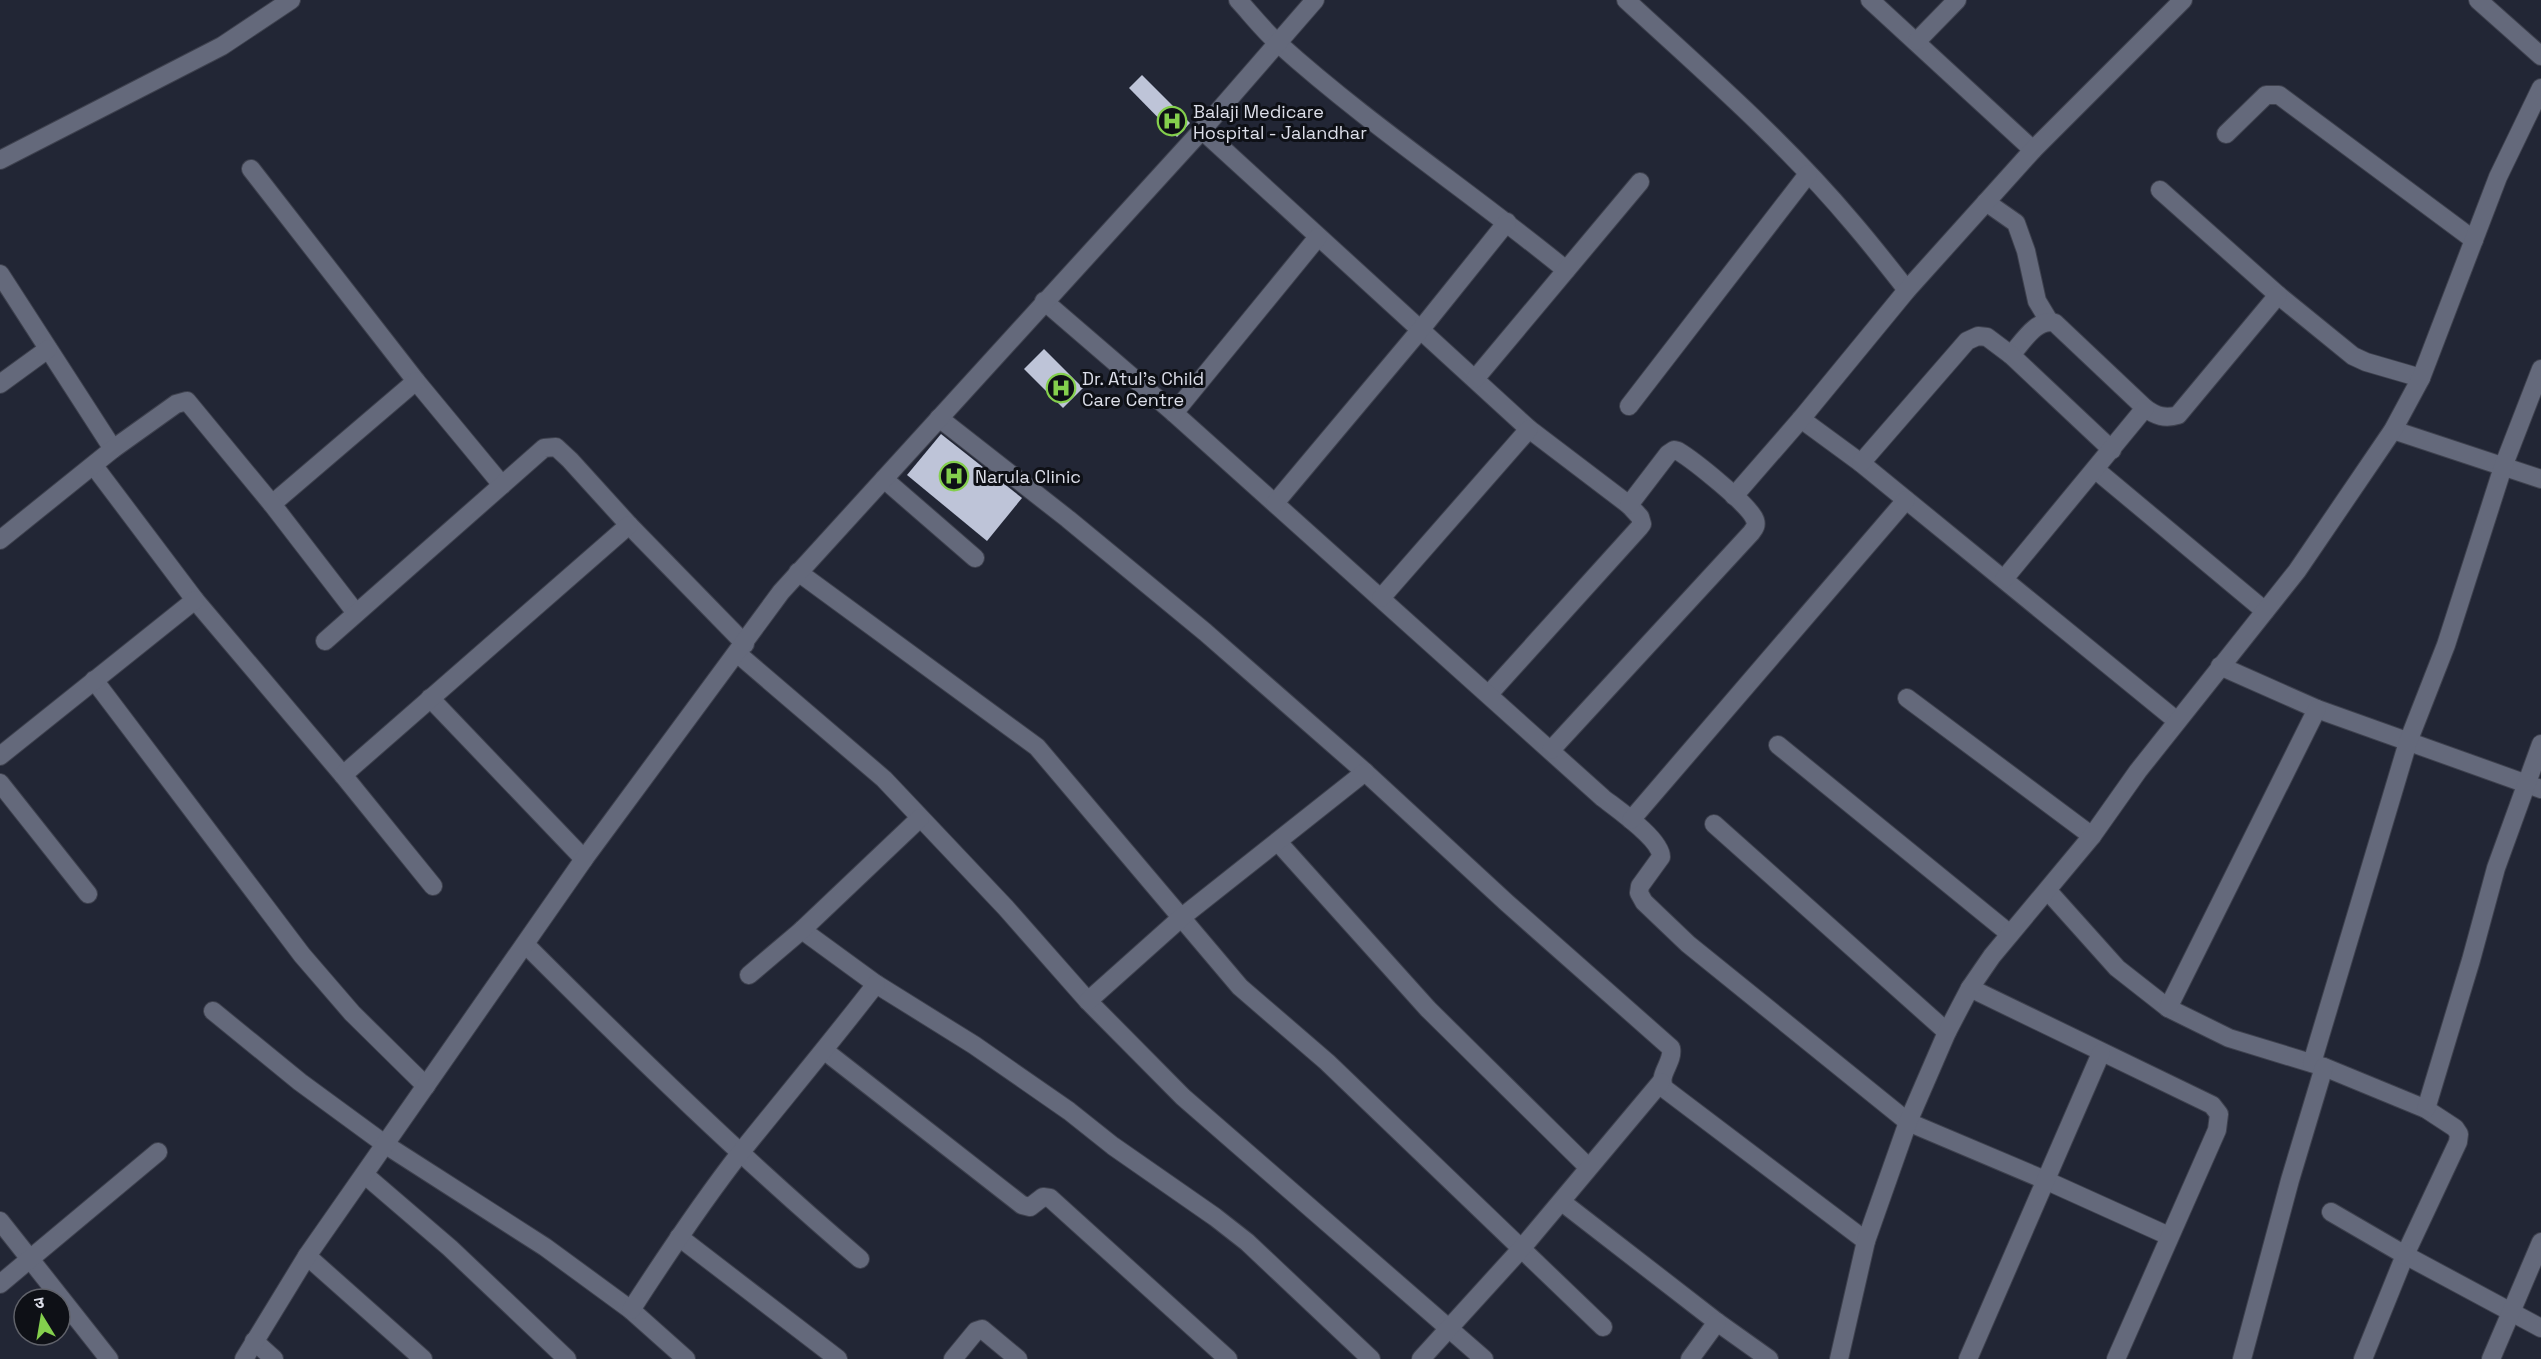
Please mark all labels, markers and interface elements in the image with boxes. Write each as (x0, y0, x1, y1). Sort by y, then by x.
place label: Balaji Medicare Hospital - Jalandhar (1193, 100, 1367, 144)
hospital icon: Balaji Medicare Hospital - Jalandhar (1156, 105, 1188, 137)
place label: Dr. Atul's Child Care Centre (1082, 367, 1204, 411)
hospital icon: Dr. Atul's Child Care Centre (1045, 372, 1077, 404)
hospital icon: Narula Clinic (938, 460, 970, 492)
place label: Narula Clinic (975, 465, 1081, 488)
north arrow (12, 1287, 72, 1347)
text: उ (33, 1291, 46, 1314)

